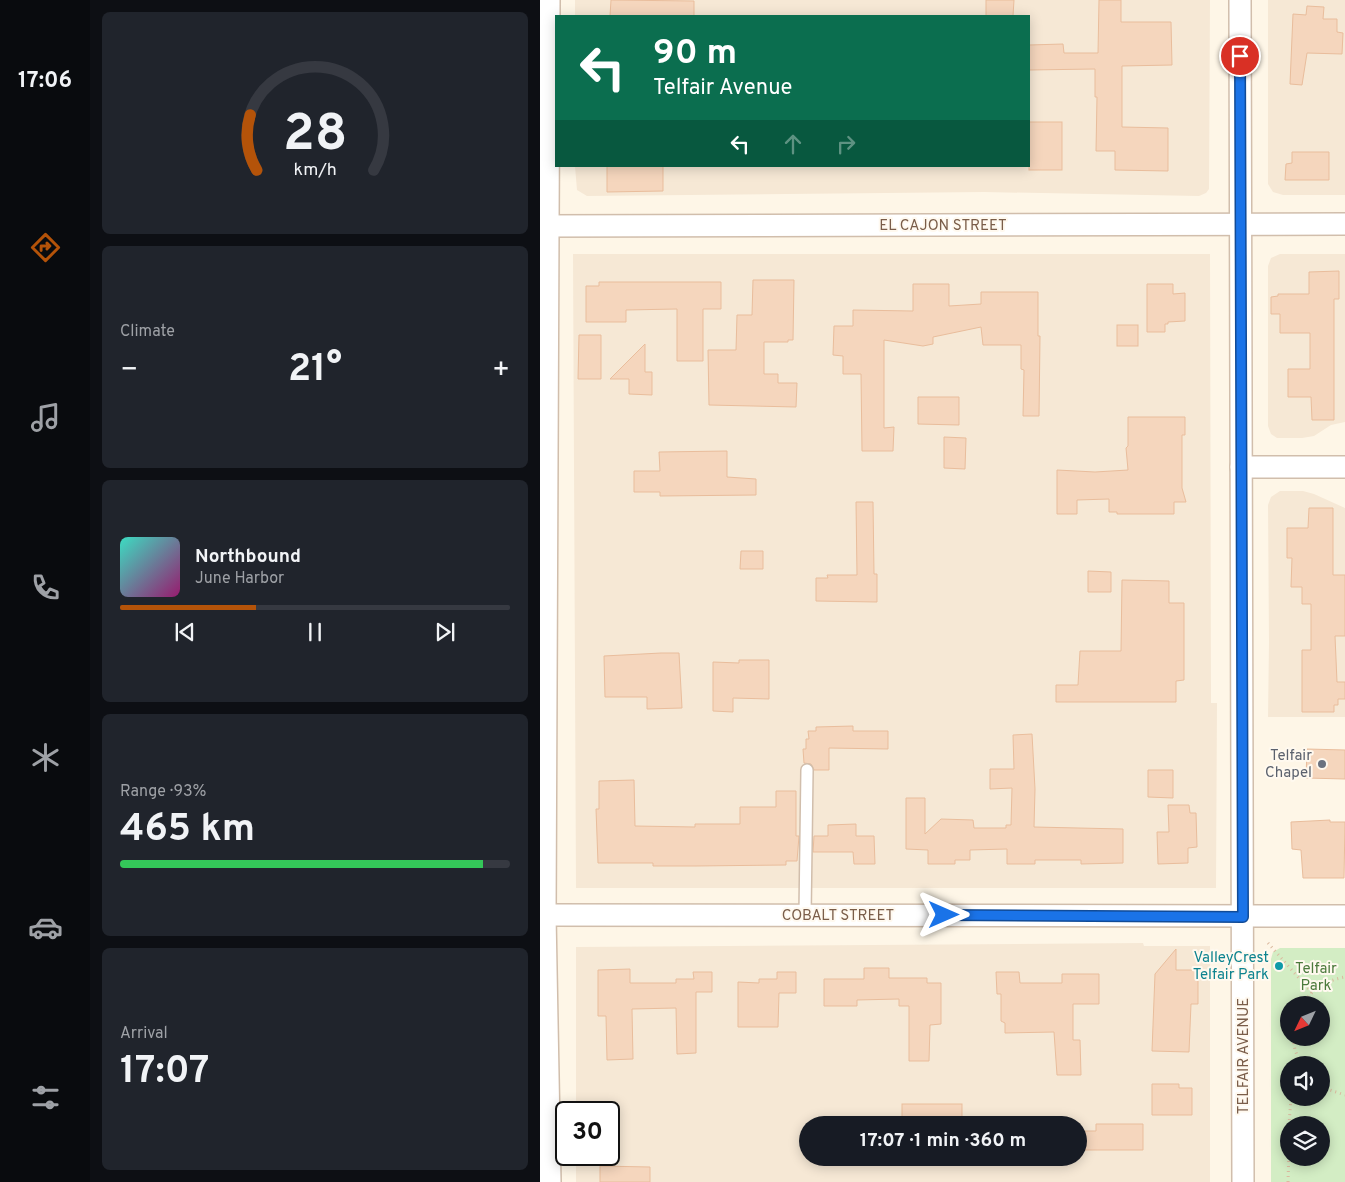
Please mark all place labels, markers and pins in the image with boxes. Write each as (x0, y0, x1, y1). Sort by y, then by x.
pin (1219, 35, 1261, 77)
place label: Telfair Chapel (1265, 747, 1312, 783)
marker: Telfair Chapel (1316, 758, 1328, 770)
place label: ValleyCrest Telfair Park (1193, 949, 1269, 985)
marker: ValleyCrest Telfair Park (1273, 960, 1285, 972)

